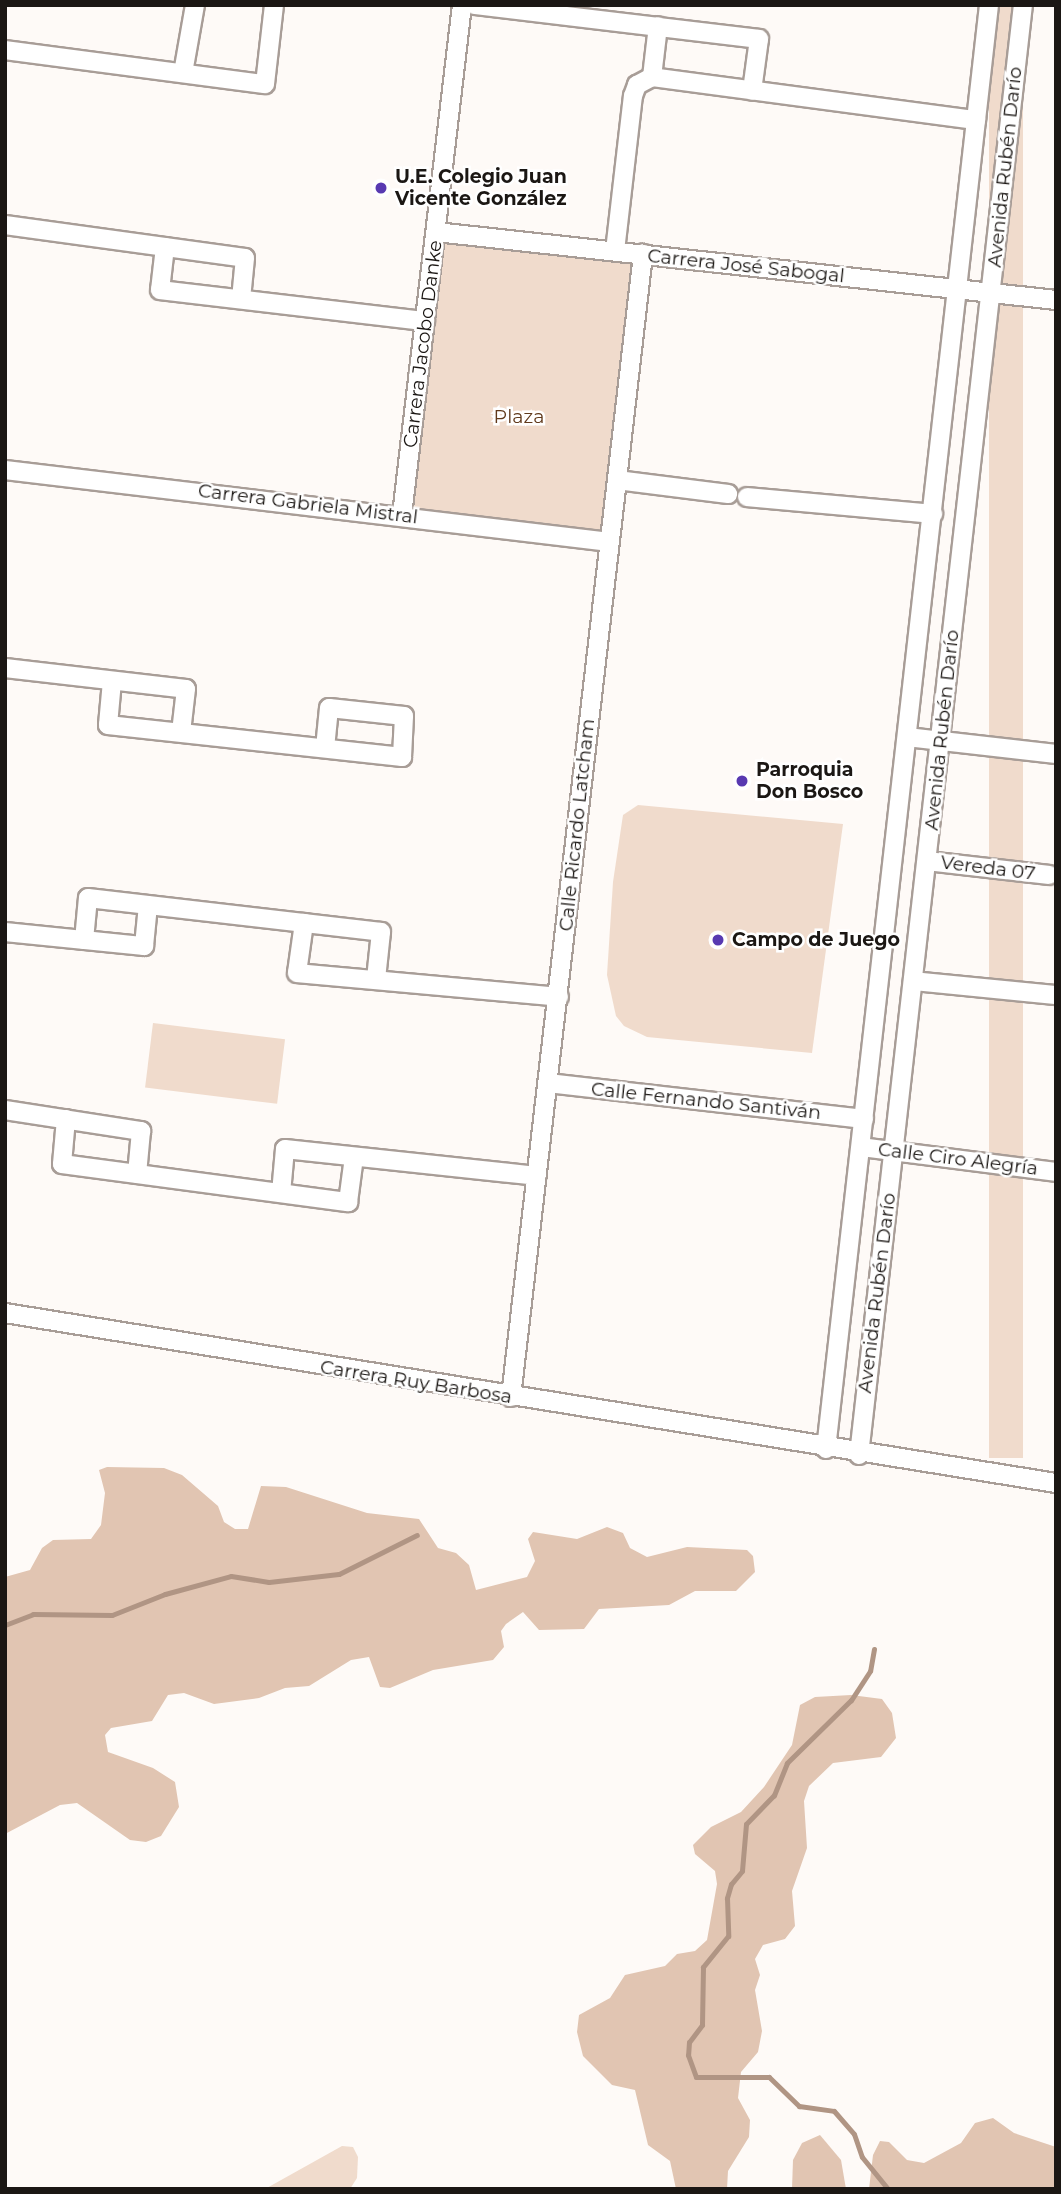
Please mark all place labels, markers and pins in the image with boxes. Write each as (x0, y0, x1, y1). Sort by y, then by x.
place label: U.E. Colegio Juan Vicente González (395, 166, 567, 210)
marker: U.E. Colegio Juan Vicente González (373, 180, 389, 196)
place label: Parroquia Don Bosco (756, 759, 863, 803)
marker: Parroquia Don Bosco (734, 773, 750, 789)
place label: Campo de Juego (732, 929, 900, 951)
marker: Campo de Juego (710, 932, 726, 948)

